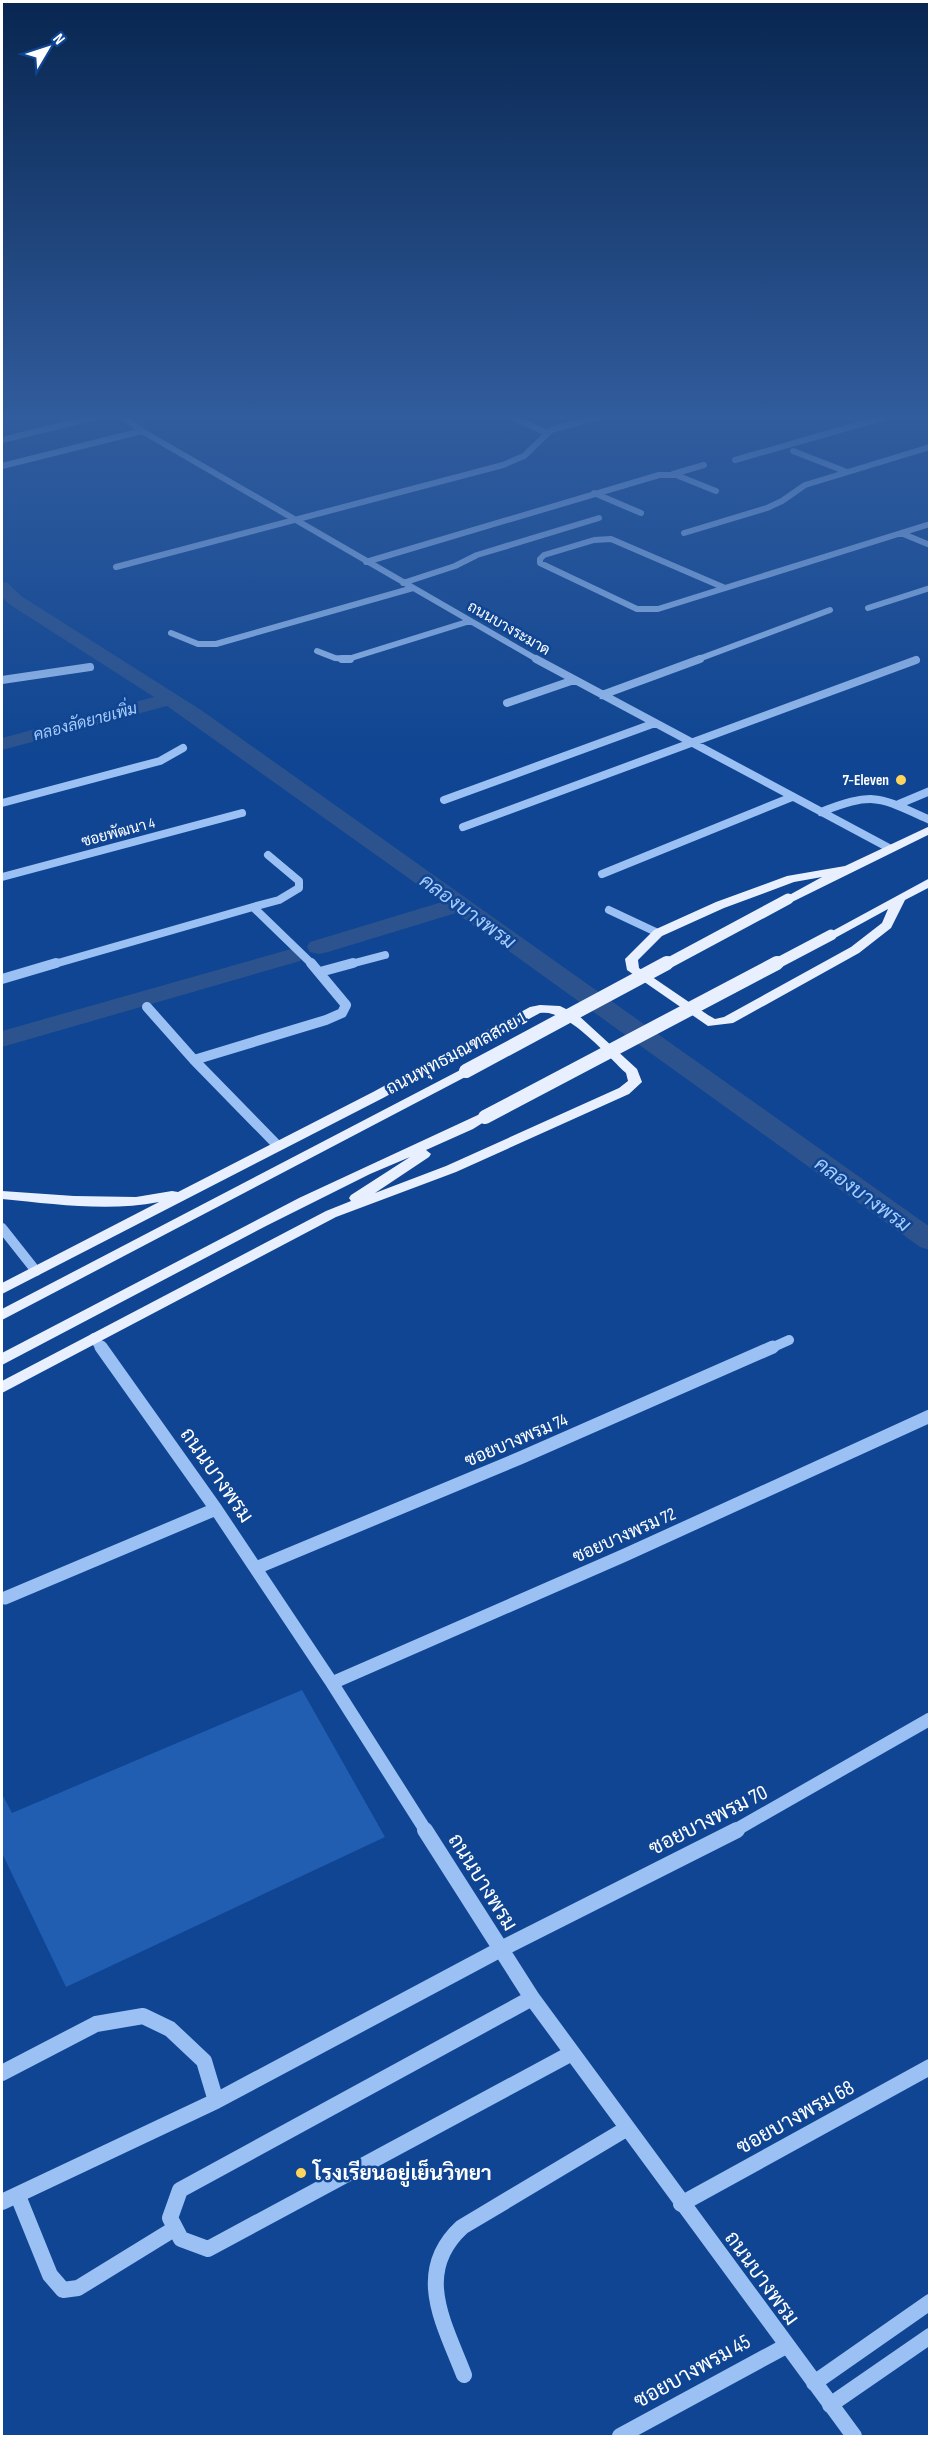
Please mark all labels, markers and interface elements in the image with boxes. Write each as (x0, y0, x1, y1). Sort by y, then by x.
north arrow (18, 18, 78, 78)
text: N (48, 30, 69, 49)
street label: ถนนบางระมาด (464, 597, 553, 660)
water label: คลองลัดยายเพิ่ม (30, 694, 140, 745)
place label: 7-Eleven (842, 771, 889, 790)
marker: 7-Eleven (894, 773, 908, 787)
street label: ซอยพัฒนา 4 (79, 814, 157, 851)
water label: คลองบางพรม (415, 869, 520, 955)
street label: ถนนพุทธมณฑลสาย 1 (383, 1007, 531, 1100)
water label: คลองบางพรม (810, 1152, 915, 1238)
street label: ซอยบางพรม 74 (462, 1409, 571, 1472)
street label: ถนนบางพรม (175, 1423, 258, 1528)
street label: ซอยบางพรม 72 (569, 1503, 679, 1568)
street label: ซอยบางพรม 70 (645, 1780, 772, 1861)
street label: ถนนบางพรม (443, 1829, 522, 1936)
street label: ซอยบางพรม 68 (732, 2075, 858, 2160)
place label: โรงเรียนอยู่เย็นวิทยา (311, 2159, 492, 2187)
marker: โรงเรียนอยู่เย็นวิทยา (294, 2166, 308, 2180)
street label: ถนนบางพรม (719, 2226, 804, 2330)
street label: ซอยบางพรม 45 (630, 2329, 755, 2414)

